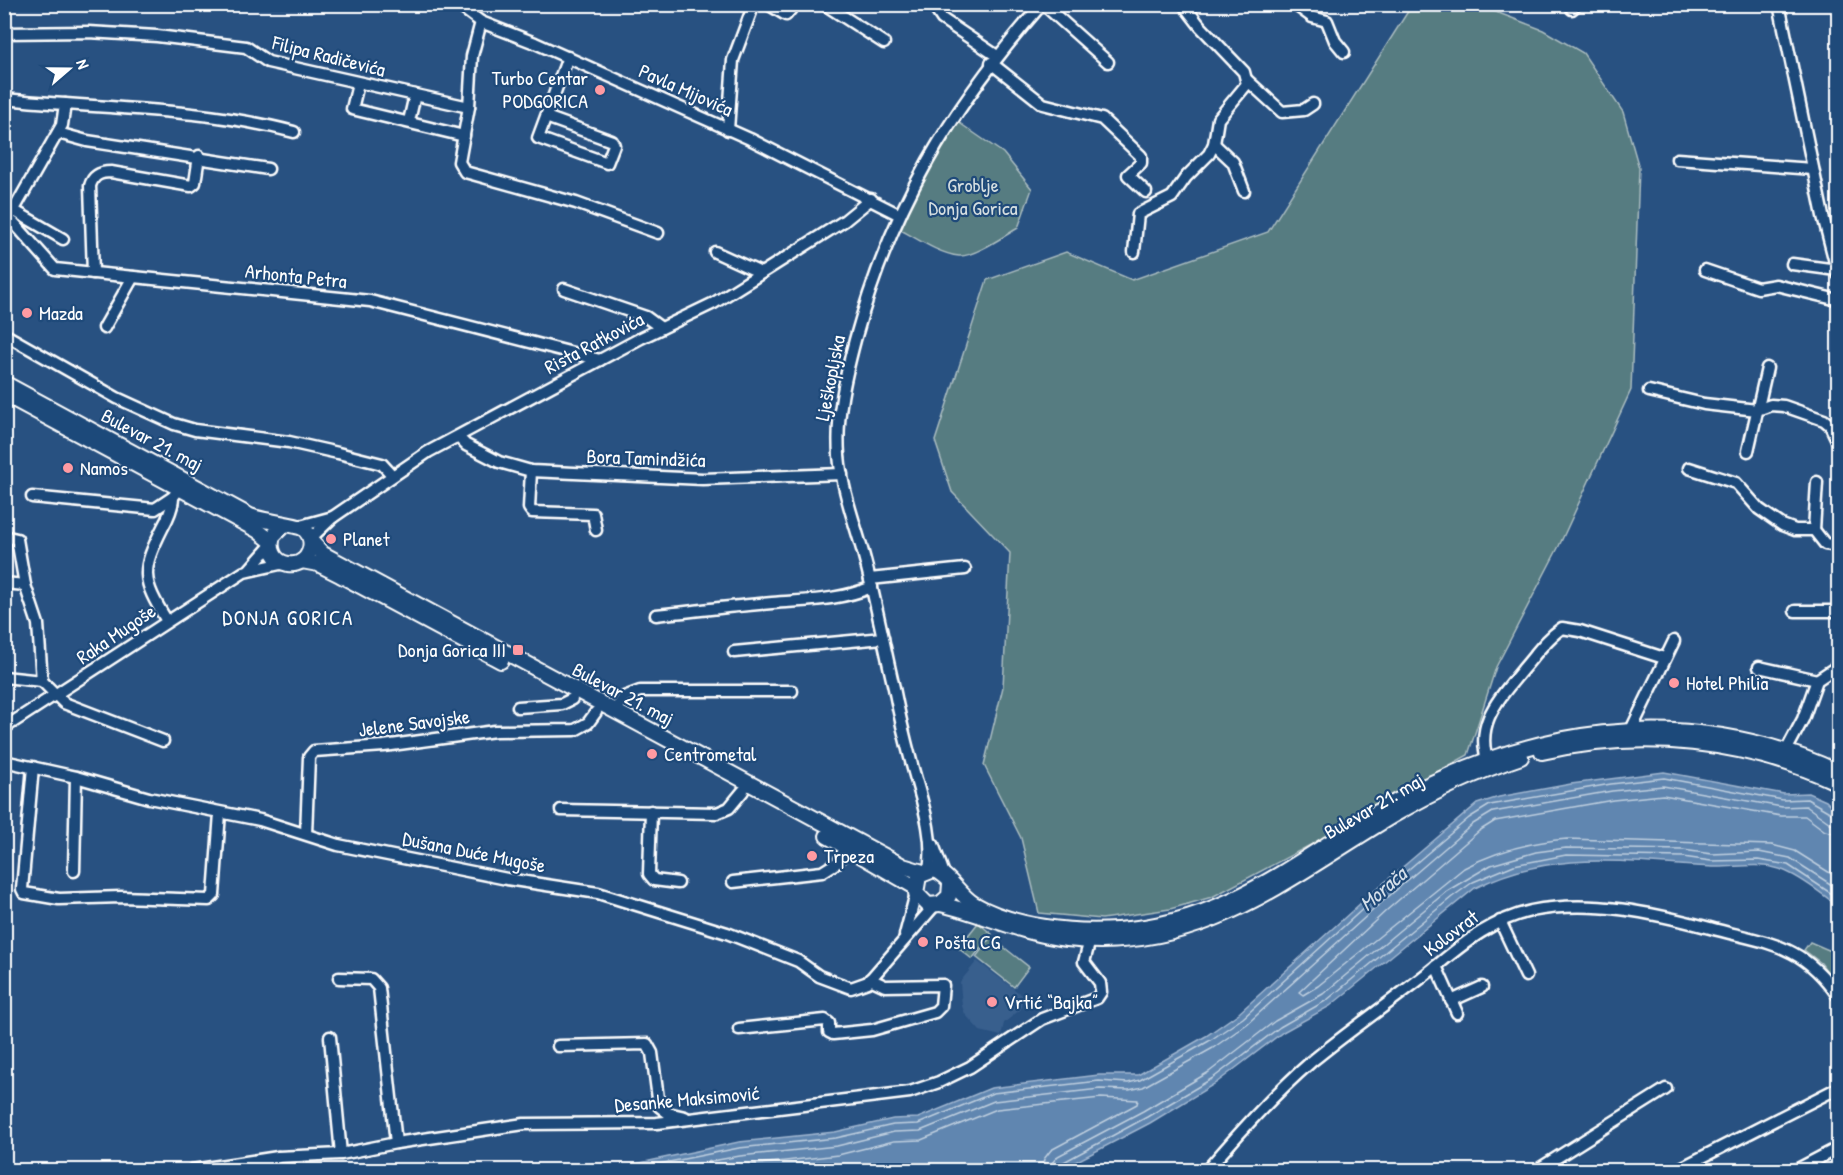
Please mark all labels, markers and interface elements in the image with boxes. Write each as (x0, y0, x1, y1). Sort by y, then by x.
street label: Filipa Radičevića (269, 28, 389, 83)
north arrow (39, 39, 99, 99)
text: N (71, 56, 95, 72)
street label: Pavla Mijovića (635, 57, 738, 122)
place label: Turbo Centar PODGORICA (492, 64, 588, 114)
marker: Turbo Centar PODGORICA (593, 83, 607, 97)
park label: Groblje Donja Gorica (928, 171, 1018, 221)
street label: Arhonta Petra (244, 257, 348, 294)
place label: Mazda (39, 299, 83, 326)
street label: Rista Ratkovića (539, 305, 648, 380)
marker: Mazda (20, 306, 34, 320)
street label: Lješkopljska (808, 333, 851, 423)
street label: Bulevar 21. maj (97, 402, 208, 478)
street label: Bora Tamindžića (586, 442, 706, 473)
place label: Namos (80, 454, 128, 481)
marker: Namos (61, 461, 75, 475)
place label: Planet (343, 525, 391, 552)
marker: Planet (324, 532, 338, 546)
street label: Raka Mugoše (71, 597, 161, 670)
district label: DONJA GORICA (222, 603, 354, 632)
place label: Donja Gorica III (398, 636, 506, 663)
marker: Donja Gorica III (511, 643, 525, 657)
street label: Bulevar 21. maj (568, 656, 679, 732)
place label: Hotel Philia (1686, 669, 1768, 696)
marker: Hotel Philia (1667, 676, 1681, 690)
street label: Jelene Savojske (357, 702, 471, 743)
place label: Centrometal (664, 740, 757, 767)
marker: Centrometal (645, 747, 659, 761)
street label: Bulevar 21. maj (1319, 766, 1429, 845)
street label: Dušana Duće Mugoše (400, 824, 548, 879)
place label: Trpeza (824, 842, 874, 869)
marker: Trpeza (805, 849, 819, 863)
water label: Morača (1353, 858, 1415, 917)
street label: Kolovrat (1418, 902, 1485, 962)
place label: Pošta CG (935, 928, 1001, 955)
marker: Pošta CG (916, 935, 930, 949)
place label: Vrtić “Bajka” (1004, 988, 1098, 1015)
marker: Vrtić “Bajka” (985, 995, 999, 1009)
street label: Desanke Maksimović (614, 1079, 761, 1118)

